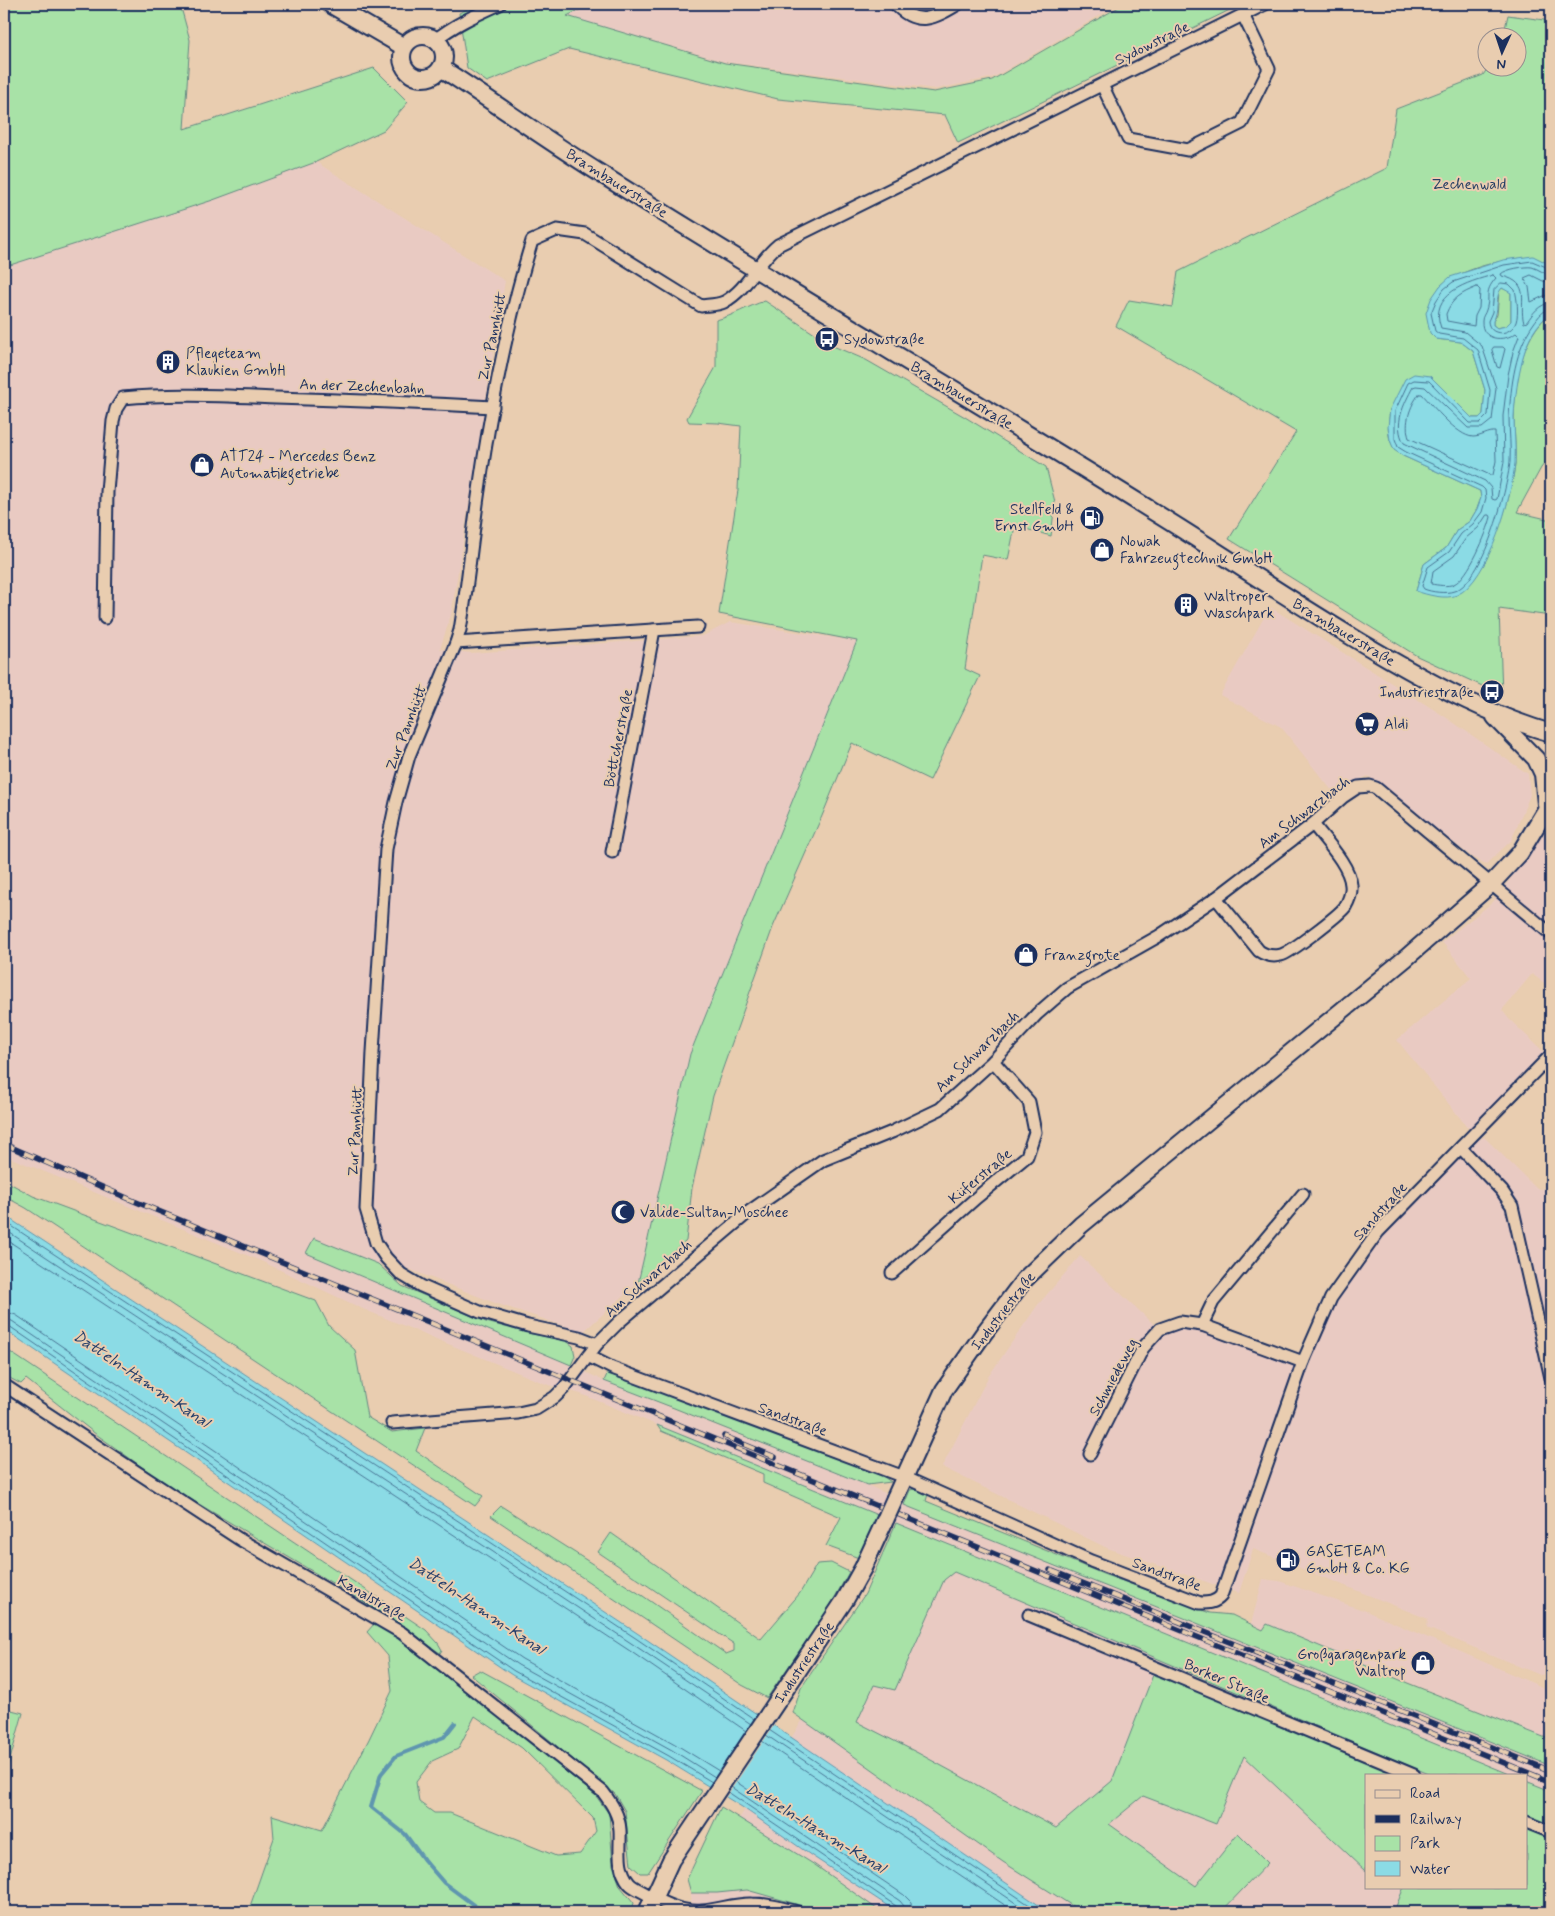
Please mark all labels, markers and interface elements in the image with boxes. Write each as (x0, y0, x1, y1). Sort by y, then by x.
street label: Sydowstraße (1112, 17, 1193, 71)
north arrow (1478, 28, 1528, 78)
text: N (1496, 55, 1507, 73)
street label: Brambauerstraße (562, 145, 671, 223)
park label: Zechenwald (1432, 175, 1506, 195)
street label: Zur Pannhütt (474, 289, 512, 383)
bus stop icon: Sydowstraße (814, 326, 840, 352)
place label: Sydowstraße (844, 330, 925, 350)
place label: Pflegeteam Klaukien GmbH (186, 344, 285, 381)
building icon: Pflegeteam Klaukien GmbH (155, 349, 181, 375)
street label: Brambauerstraße (906, 357, 1016, 434)
street label: An der Zechenbahn (299, 375, 425, 399)
place label: ATT24 - Mercedes Benz Automatikgetriebe (220, 447, 376, 485)
shop icon: ATT24 - Mercedes Benz Automatikgetriebe (189, 452, 215, 478)
place label: Stellfeld & Ernst GmbH (994, 500, 1074, 537)
fuel station icon: Stellfeld & Ernst GmbH (1079, 505, 1105, 531)
place label: Nowak Fahrzeugtechnik GmbH (1120, 532, 1273, 570)
shop icon: Nowak Fahrzeugtechnik GmbH (1089, 537, 1115, 563)
place label: Waltroper Waschpark (1204, 587, 1274, 624)
building icon: Waltroper Waschpark (1173, 592, 1199, 618)
street label: Brambauerstraße (1288, 594, 1398, 671)
bus stop icon: Industriestraße (1479, 679, 1505, 705)
street label: Zur Pannhütt (381, 681, 433, 773)
place label: Industriestraße (1379, 683, 1474, 703)
street label: Böttcherstraße (600, 687, 638, 789)
supermarket icon: Aldi (1354, 711, 1380, 737)
place label: Aldi (1384, 715, 1409, 735)
street label: Am Schwarzbach (1255, 772, 1355, 854)
shop icon: Franzgrote (1013, 942, 1039, 968)
place label: Franzgrote (1044, 946, 1120, 967)
street label: Am Schwarzbach (931, 1006, 1024, 1097)
street label: Zur Pannhütt (344, 1085, 368, 1177)
street label: Küferstraße (945, 1144, 1017, 1209)
street label: Sandstraße (1349, 1178, 1412, 1245)
mosque icon: Valide-Sultan-Moschee (610, 1199, 636, 1225)
place label: Valide-Sultan-Moschee (640, 1203, 789, 1223)
street label: Am Schwarzbach (601, 1235, 697, 1322)
street label: Industriestraße (967, 1268, 1041, 1355)
water label: Datteln-Hamm-Kanal (69, 1326, 216, 1434)
street label: Schmiedeweg (1085, 1335, 1143, 1420)
street label: Sandstraße (755, 1398, 830, 1442)
place label: GASETEAM GmbH & Co. KG (1306, 1542, 1410, 1579)
fuel station icon: GASETEAM GmbH & Co. KG (1275, 1547, 1301, 1573)
water label: Datteln-Hamm-Kanal (404, 1553, 551, 1661)
street label: Sandstraße (1129, 1553, 1204, 1597)
street label: Kanalstraße (333, 1571, 410, 1627)
street label: Industriestraße (770, 1618, 840, 1707)
place label: Großgaragenpark Waltrop (1297, 1645, 1406, 1682)
shop icon: Großgaragenpark Waltrop (1410, 1650, 1436, 1676)
street label: Borker Straße (1181, 1655, 1272, 1709)
legend (1365, 1774, 1528, 1888)
water label: Datteln-Hamm-Kanal (741, 1778, 892, 1880)
text: Road (1410, 1784, 1440, 1804)
text: Railway (1410, 1810, 1462, 1830)
text: Park (1410, 1834, 1440, 1854)
text: Water (1410, 1860, 1450, 1880)

